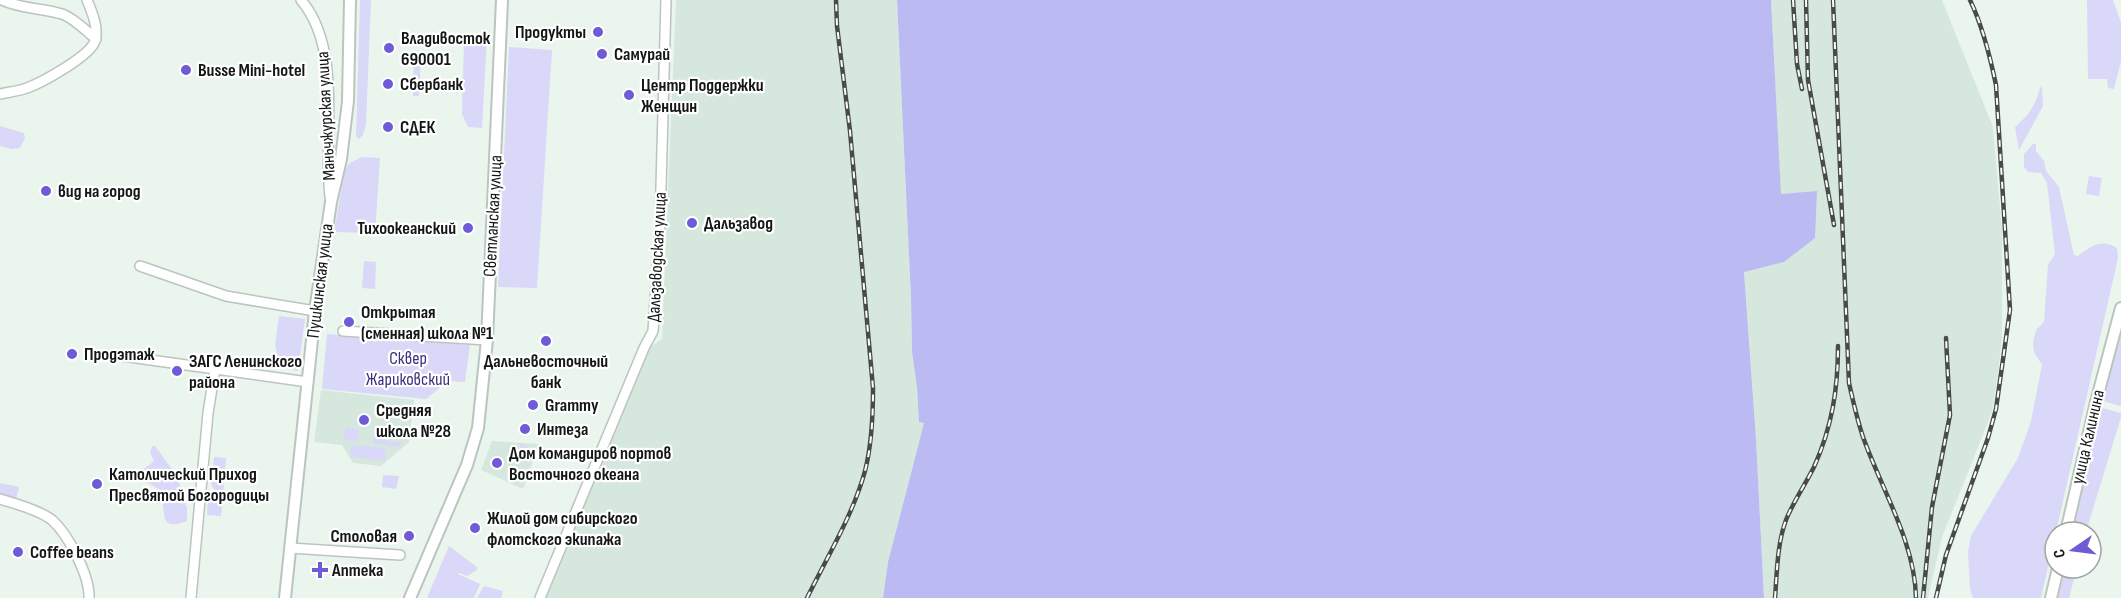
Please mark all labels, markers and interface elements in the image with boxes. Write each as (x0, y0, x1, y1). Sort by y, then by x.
place label: Продукты (515, 22, 586, 43)
marker: Продукты (591, 25, 605, 39)
place label: Владивосток 690001 (401, 28, 491, 70)
marker: Владивосток 690001 (382, 41, 396, 55)
place label: Самурай (614, 44, 670, 65)
marker: Самурай (595, 47, 609, 61)
street label: Маньчжурская улица (312, 51, 340, 181)
place label: Busse Mini-hotel (198, 60, 305, 81)
marker: Busse Mini-hotel (179, 63, 193, 77)
place label: Сбербанк (400, 74, 464, 95)
place label: Центр Поддержки Женщин (641, 75, 764, 117)
marker: Сбербанк (381, 77, 395, 91)
marker: Центр Поддержки Женщин (622, 88, 636, 102)
place label: СДЕК (400, 117, 435, 138)
marker: СДЕК (381, 120, 395, 134)
street label: Светланская улица (479, 154, 507, 277)
place label: вид на город (58, 181, 141, 202)
marker: вид на город (39, 184, 53, 198)
street label: Дальзаводская улица (643, 191, 671, 323)
place label: Дальзавод (704, 213, 773, 234)
marker: Дальзавод (685, 216, 699, 230)
place label: Тихоокеанский (357, 218, 456, 239)
marker: Тихоокеанский (461, 221, 475, 235)
street label: Пушкинская улица (303, 222, 337, 339)
place label: Открытая (сменная) школа №1 (361, 302, 493, 344)
marker: Открытая (сменная) школа №1 (342, 315, 356, 329)
marker: Дальневосточный банк (539, 334, 553, 348)
place label: Продэтаж (84, 344, 155, 365)
marker: Продэтаж (65, 347, 79, 361)
park label: Сквер Жариковский (366, 348, 450, 390)
place label: ЗАГС Ленинского района (189, 351, 302, 393)
place label: Дальневосточный банк (484, 351, 608, 393)
marker: ЗАГС Ленинского района (170, 364, 184, 378)
street label: улица Калинина (2067, 388, 2109, 486)
place label: Grammy (545, 395, 599, 416)
marker: Grammy (526, 398, 540, 412)
place label: Средняя школа №28 (376, 400, 451, 442)
marker: Средняя школа №28 (357, 413, 371, 427)
place label: Интеза (537, 419, 588, 440)
marker: Интеза (518, 422, 532, 436)
place label: Дом командиров портов Восточного океана (509, 443, 672, 485)
marker: Дом командиров портов Восточного океана (490, 456, 504, 470)
place label: Католический Приход Пресвятой Богородицы (109, 464, 269, 506)
marker: Католический Приход Пресвятой Богородицы (90, 477, 104, 491)
place label: Жилой дом сибирского флотского экипажа (487, 508, 638, 550)
north arrow (2043, 520, 2103, 580)
marker: Жилой дом сибирского флотского экипажа (468, 521, 482, 535)
place label: Столовая (330, 526, 397, 547)
marker: Столовая (402, 529, 416, 543)
place label: Coffee beans (30, 542, 114, 563)
marker: Coffee beans (11, 545, 25, 559)
text: С (2050, 547, 2070, 560)
place label: Аптека (331, 560, 383, 581)
marker: Аптека (313, 563, 327, 577)

